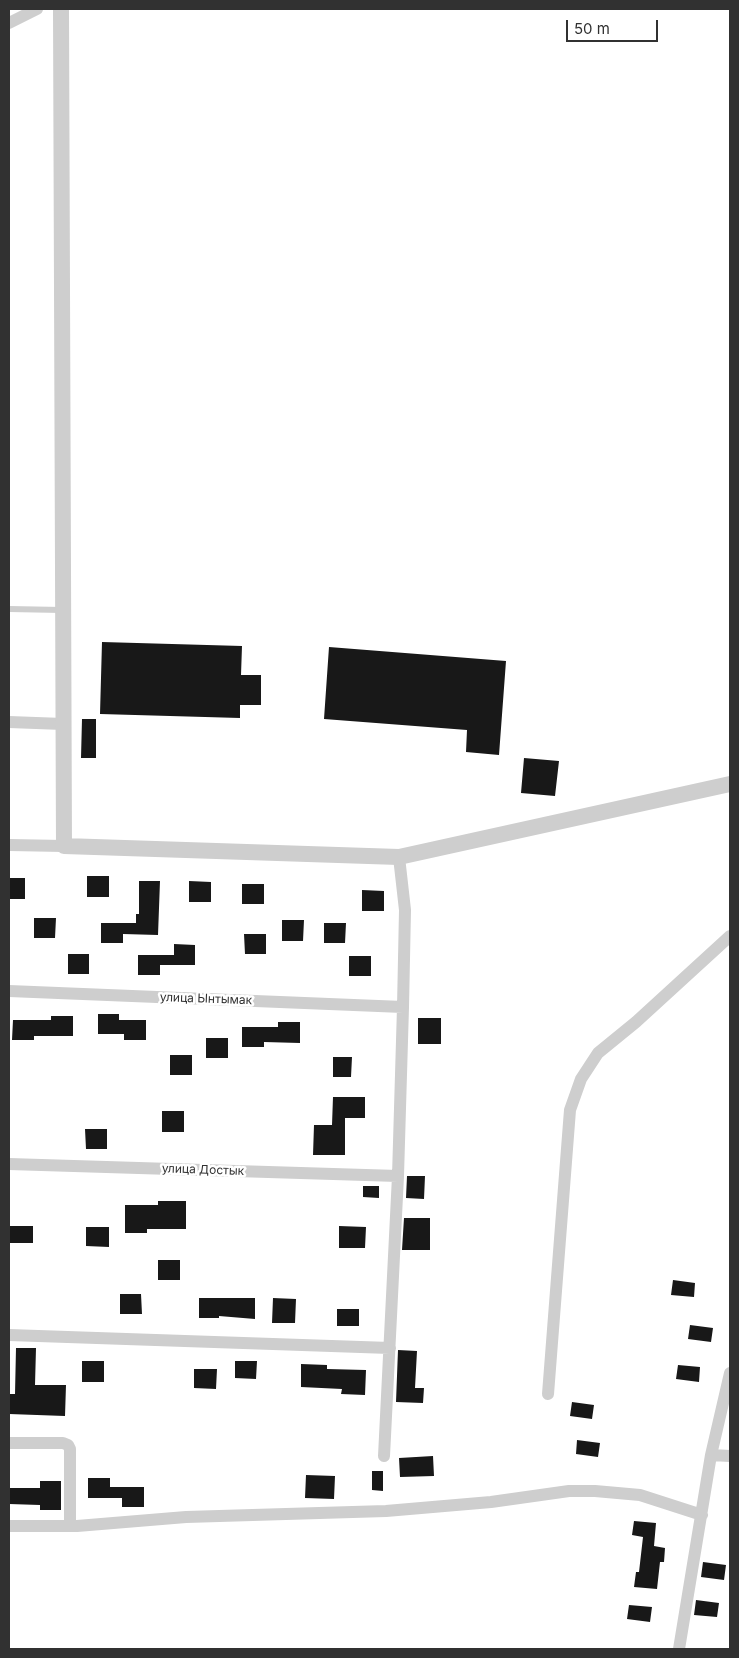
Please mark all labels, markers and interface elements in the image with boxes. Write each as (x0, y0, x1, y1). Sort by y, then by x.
scale bar (569, 10, 662, 42)
text: 50 m (574, 19, 610, 38)
street label: улица Ынтымак (160, 990, 252, 1008)
street label: улица Достык (162, 1161, 244, 1179)

